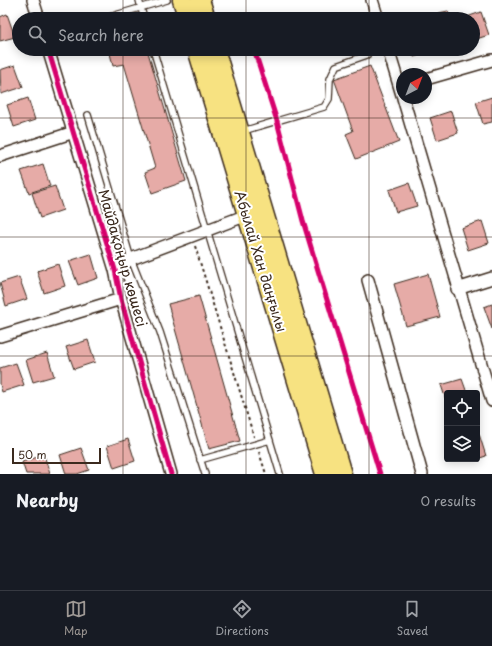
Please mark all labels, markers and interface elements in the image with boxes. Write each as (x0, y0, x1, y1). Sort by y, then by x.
search box (12, 12, 480, 56)
icon: search (26, 23, 48, 45)
text: Search here (58, 23, 144, 46)
north arrow (396, 68, 432, 104)
street label: Майдақоңыр көшесі (93, 187, 153, 329)
street label: Абылай Хан даңғылы (229, 187, 293, 335)
map controls (444, 390, 480, 462)
button: locate (444, 390, 480, 426)
button: layers (444, 426, 480, 462)
scale bar (12, 446, 101, 465)
text: 50 m (18, 446, 47, 463)
text: Nearby (16, 487, 78, 513)
text: 0 results (421, 491, 476, 510)
tab: Map (64, 598, 87, 639)
tab: Directions (215, 598, 269, 639)
tab: Saved (397, 598, 428, 639)

